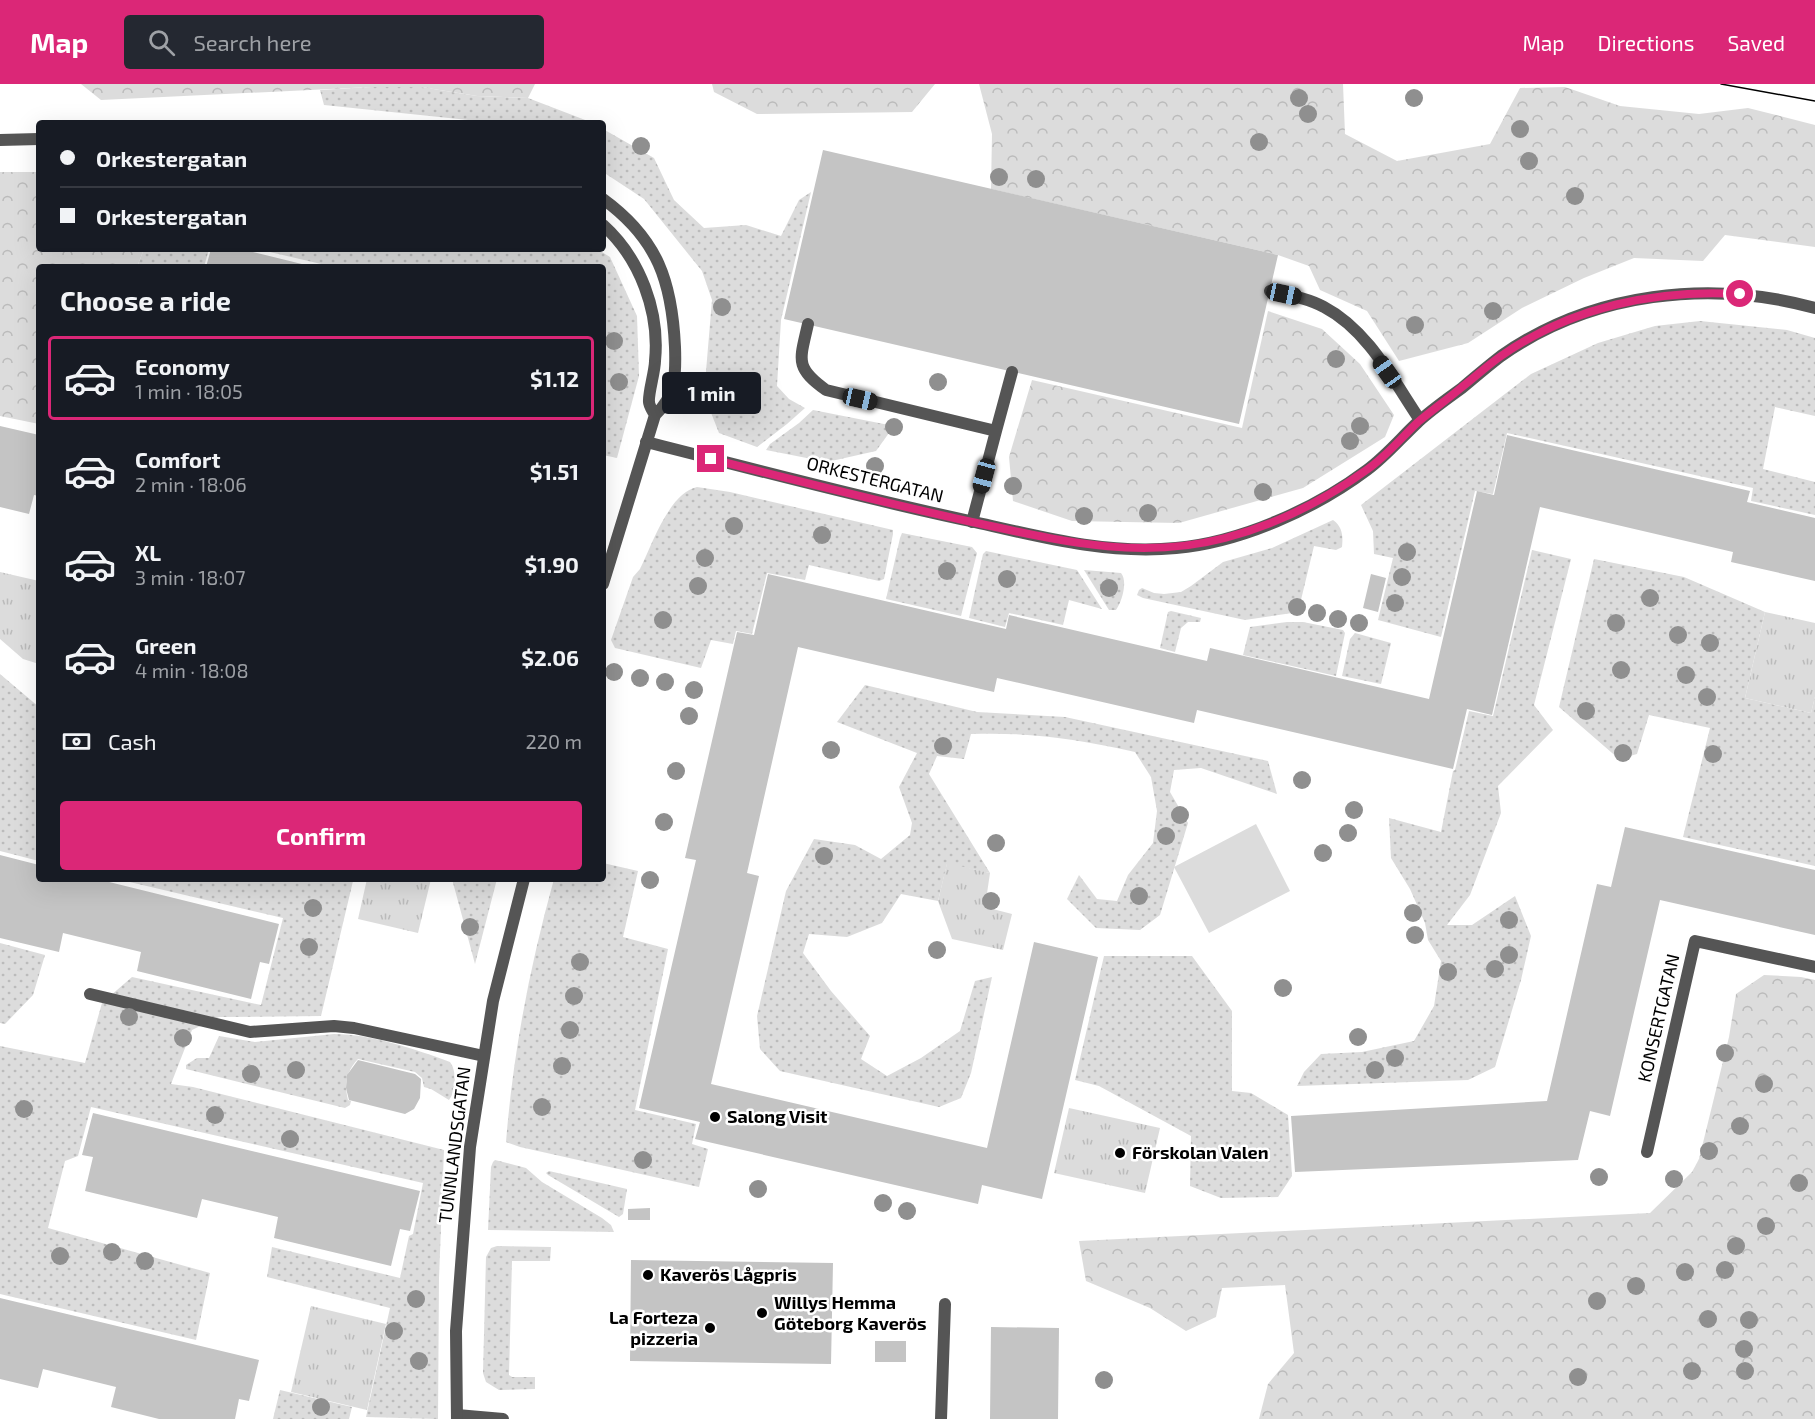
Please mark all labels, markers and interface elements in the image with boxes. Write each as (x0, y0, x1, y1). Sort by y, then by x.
search box (124, 15, 544, 69)
text: Map (30, 25, 88, 59)
icon: search (145, 26, 178, 59)
text: Search here (193, 29, 312, 55)
text: Map (1522, 30, 1565, 55)
text: Directions (1598, 30, 1694, 55)
text: Saved (1727, 30, 1785, 55)
text: Orkestergatan (96, 145, 247, 171)
text: Orkestergatan (96, 203, 247, 229)
route start (1726, 280, 1753, 307)
car (1265, 281, 1303, 307)
text: Choose a ride (60, 284, 231, 316)
icon: car (63, 351, 117, 405)
car (1369, 352, 1405, 392)
text: Economy (135, 353, 230, 379)
text: $1.12 (530, 365, 579, 391)
callout: 1 min (662, 372, 760, 414)
text: 1 min · 18:05 (135, 379, 243, 403)
text: 1 min (687, 381, 736, 405)
car (840, 386, 880, 412)
icon: car (63, 444, 117, 498)
route end (697, 445, 724, 472)
text: Comfort (135, 446, 220, 472)
street label: ORKESTERGATAN (805, 451, 946, 507)
car (971, 456, 997, 496)
text: $1.51 (530, 458, 579, 484)
text: 2 min · 18:06 (135, 472, 247, 496)
icon: car (63, 537, 117, 591)
text: XL (135, 539, 161, 565)
text: $1.90 (525, 551, 579, 577)
text: 3 min · 18:07 (135, 565, 245, 589)
icon: car (63, 630, 117, 684)
text: Green (135, 632, 197, 658)
text: $2.06 (521, 644, 579, 670)
text: 4 min · 18:08 (135, 658, 249, 682)
icon: cash (60, 725, 93, 758)
text: Cash (108, 728, 157, 754)
text: 220 m (525, 729, 582, 753)
button: Confirm (60, 801, 582, 870)
street label: KONSERTGATAN (1633, 951, 1683, 1084)
street label: TUNNLANDSGATAN (433, 1065, 475, 1224)
place label: Salong Visit (727, 1105, 828, 1127)
marker: Salong Visit (708, 1110, 722, 1124)
place label: Förskolan Valen (1132, 1141, 1269, 1163)
marker: Förskolan Valen (1113, 1146, 1127, 1160)
place label: Kaverös Lågpris (660, 1263, 797, 1285)
marker: Kaverös Lågpris (641, 1268, 655, 1282)
place label: Willys Hemma Göteborg Kaverös (774, 1291, 927, 1334)
place label: La Forteza pizzeria (609, 1306, 698, 1349)
marker: Willys Hemma Göteborg Kaverös (755, 1306, 769, 1320)
marker: La Forteza pizzeria (703, 1321, 717, 1335)

